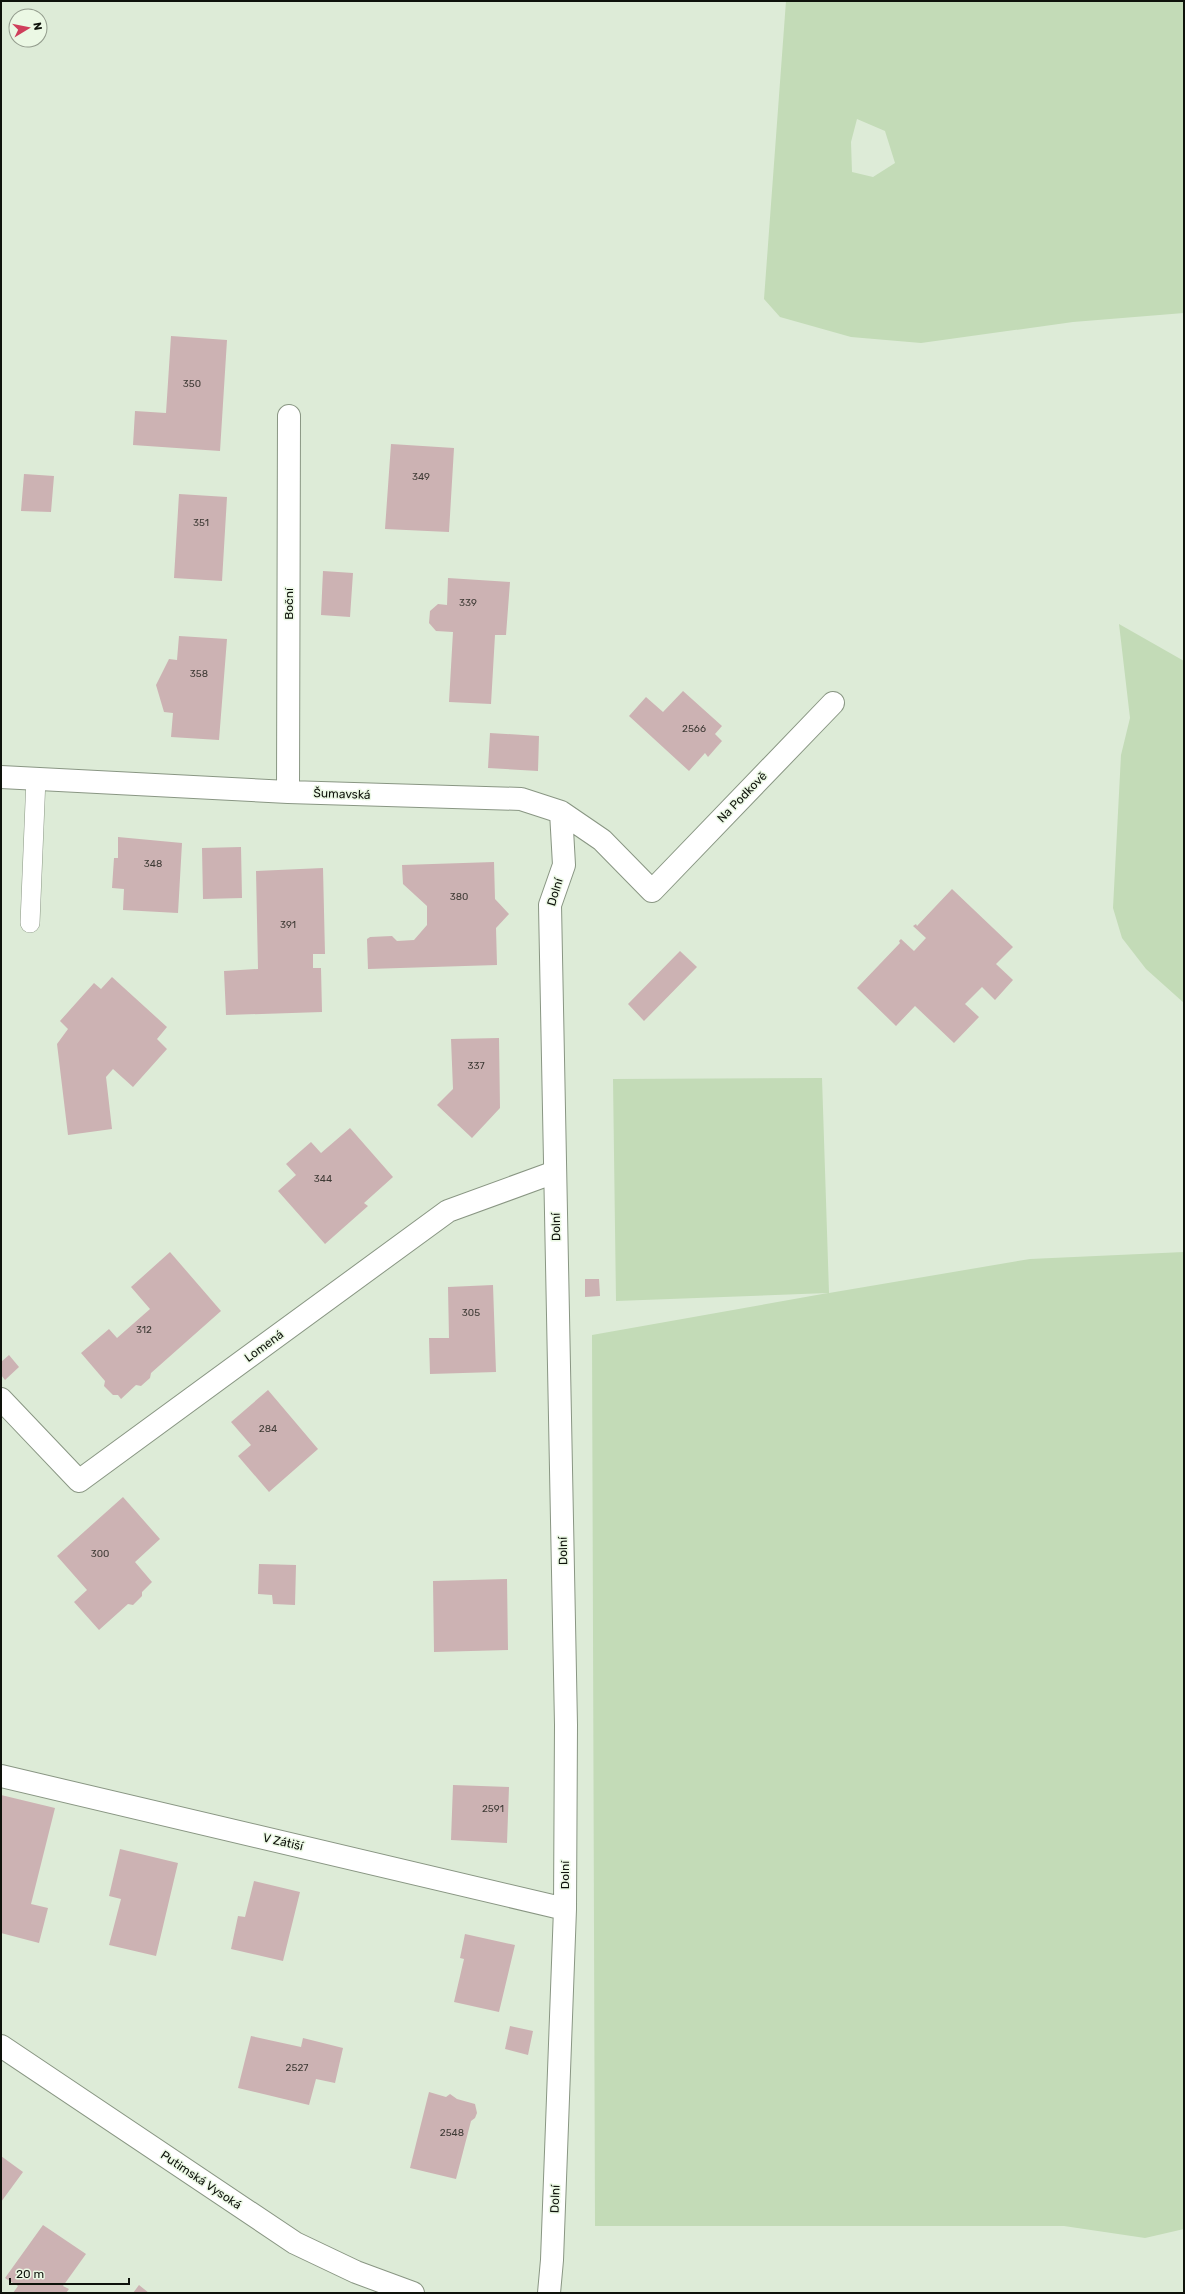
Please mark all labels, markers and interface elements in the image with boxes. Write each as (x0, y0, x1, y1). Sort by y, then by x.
north arrow (8, 8, 48, 48)
text: N (30, 21, 44, 31)
house number: 350 (183, 378, 201, 390)
house number: 349 (412, 471, 430, 483)
house number: 351 (193, 517, 209, 529)
street label: Boční (282, 587, 296, 620)
house number: 339 (459, 597, 477, 609)
house number: 358 (190, 668, 208, 680)
house number: 2566 (682, 723, 706, 735)
street label: Na Podkově (714, 768, 770, 825)
street label: Šumavská (313, 786, 371, 802)
house number: 348 (144, 858, 162, 870)
street label: Dolní (544, 875, 566, 908)
house number: 380 (450, 891, 468, 903)
house number: 391 (280, 919, 296, 931)
house number: 337 (467, 1060, 485, 1072)
house number: 344 (314, 1173, 332, 1185)
street label: Dolní (549, 1212, 563, 1241)
house number: 305 (462, 1307, 480, 1319)
house number: 312 (136, 1324, 152, 1336)
street label: Lomená (242, 1327, 286, 1365)
house number: 284 (259, 1423, 277, 1435)
street label: Dolní (556, 1536, 570, 1565)
house number: 300 (91, 1548, 109, 1560)
house number: 2591 (482, 1803, 504, 1815)
street label: V Zátiší (262, 1831, 306, 1854)
street label: Dolní (558, 1860, 572, 1889)
house number: 2527 (286, 2062, 308, 2074)
house number: 2548 (440, 2127, 464, 2139)
street label: Putimská Vysoká (158, 2148, 244, 2212)
street label: Dolní (548, 2184, 563, 2213)
scale bar (10, 2260, 129, 2286)
text: 20 m (16, 2267, 44, 2281)

